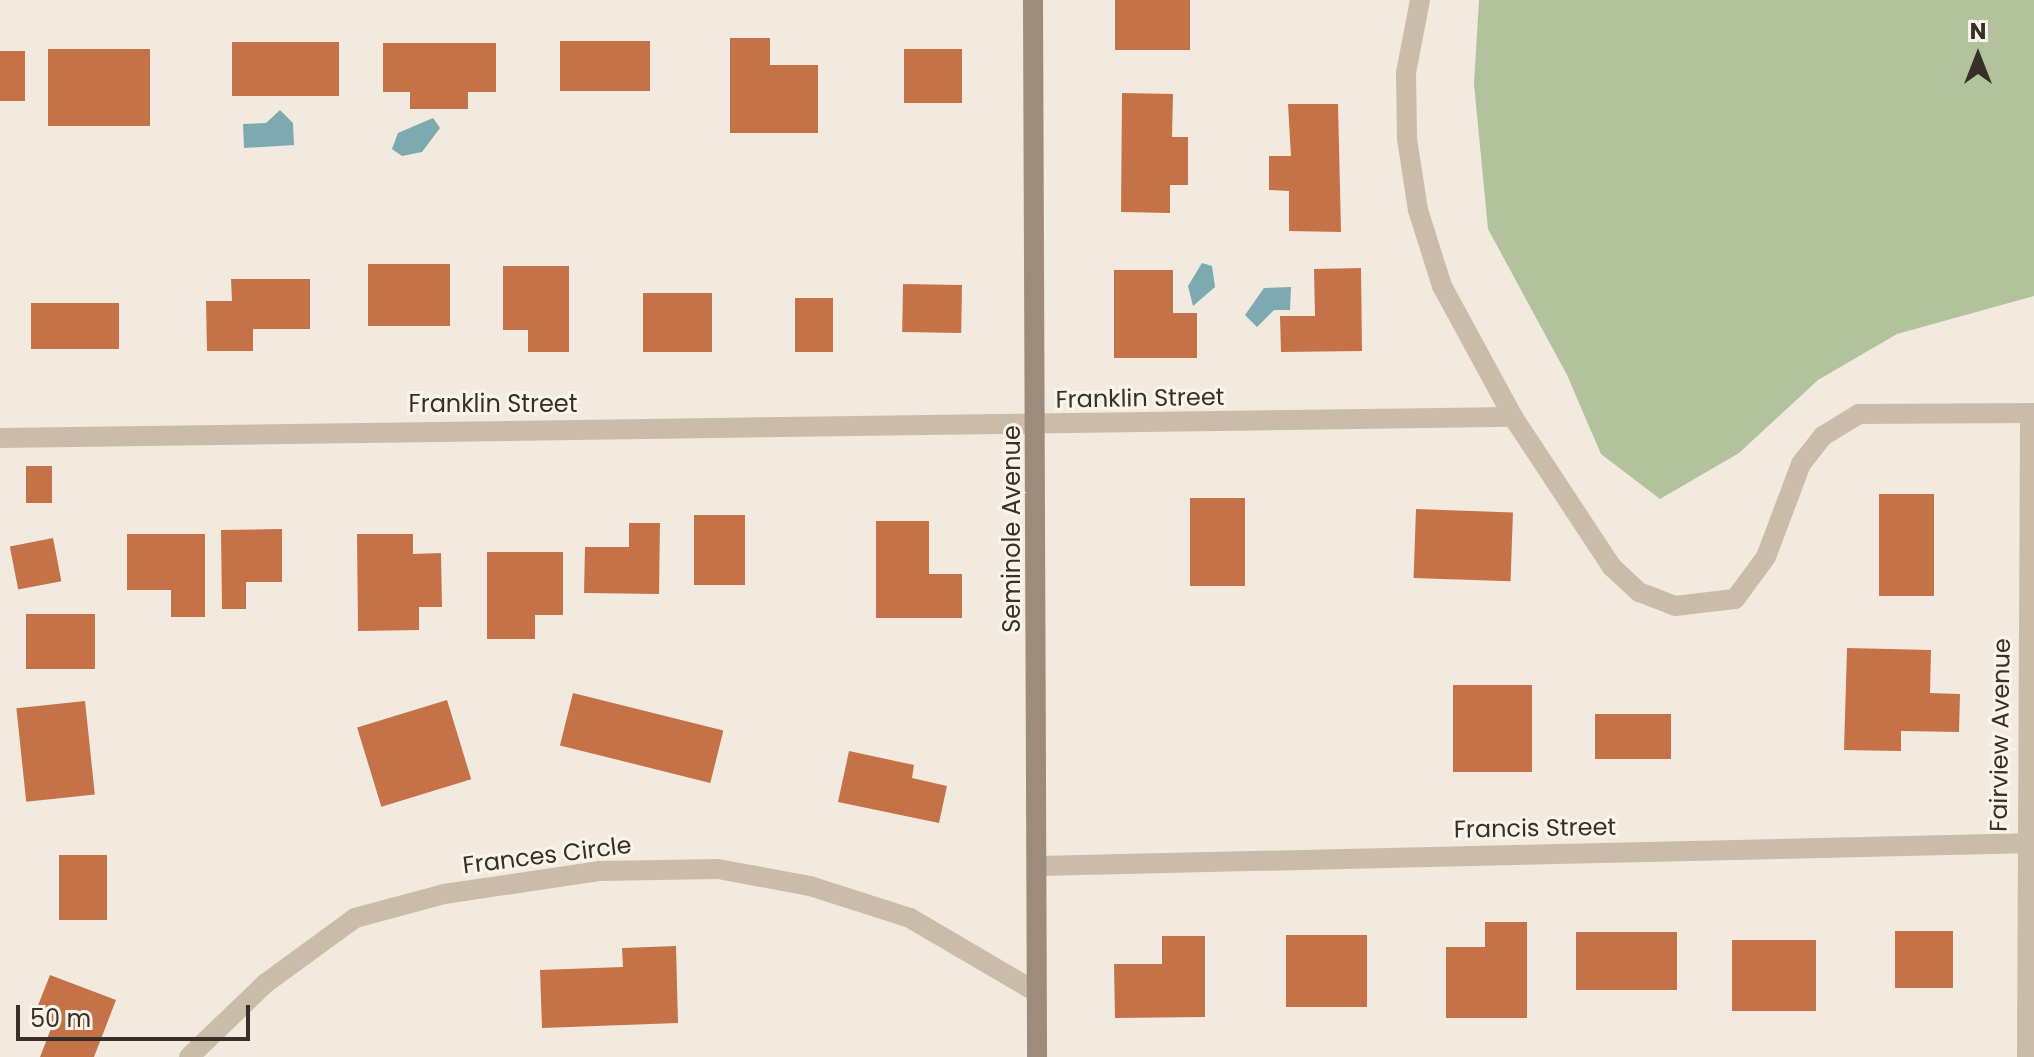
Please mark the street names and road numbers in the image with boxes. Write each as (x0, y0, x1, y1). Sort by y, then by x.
street label: Franklin Street (1055, 382, 1225, 414)
street label: Franklin Street (409, 390, 577, 418)
street label: Seminole Avenue (998, 425, 1026, 633)
street label: Fairview Avenue (1984, 638, 2016, 832)
street label: Francis Street (1454, 812, 1616, 844)
street label: Frances Circle (461, 830, 633, 880)

